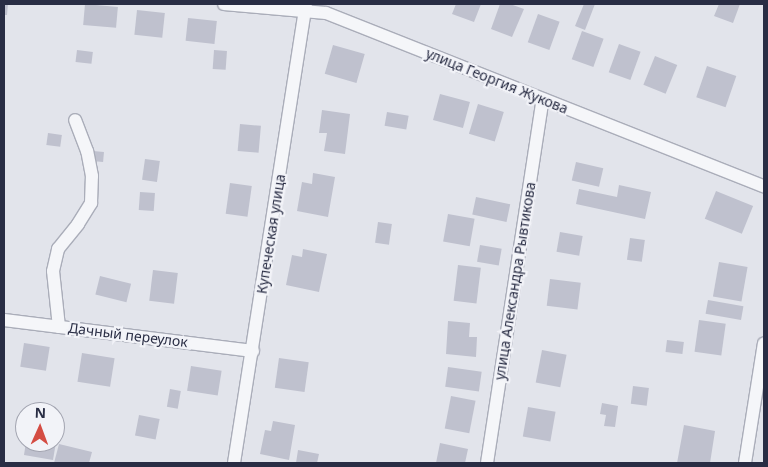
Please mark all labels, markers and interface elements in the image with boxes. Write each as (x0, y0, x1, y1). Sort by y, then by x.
street label: улица Георгия Жукова (423, 45, 571, 117)
street label: Купеческая улица (253, 173, 289, 295)
street label: улица Александра Рывтикова (491, 181, 539, 381)
street label: Дачный переулок (67, 319, 189, 351)
north arrow (15, 402, 65, 452)
text: N (34, 403, 47, 422)

